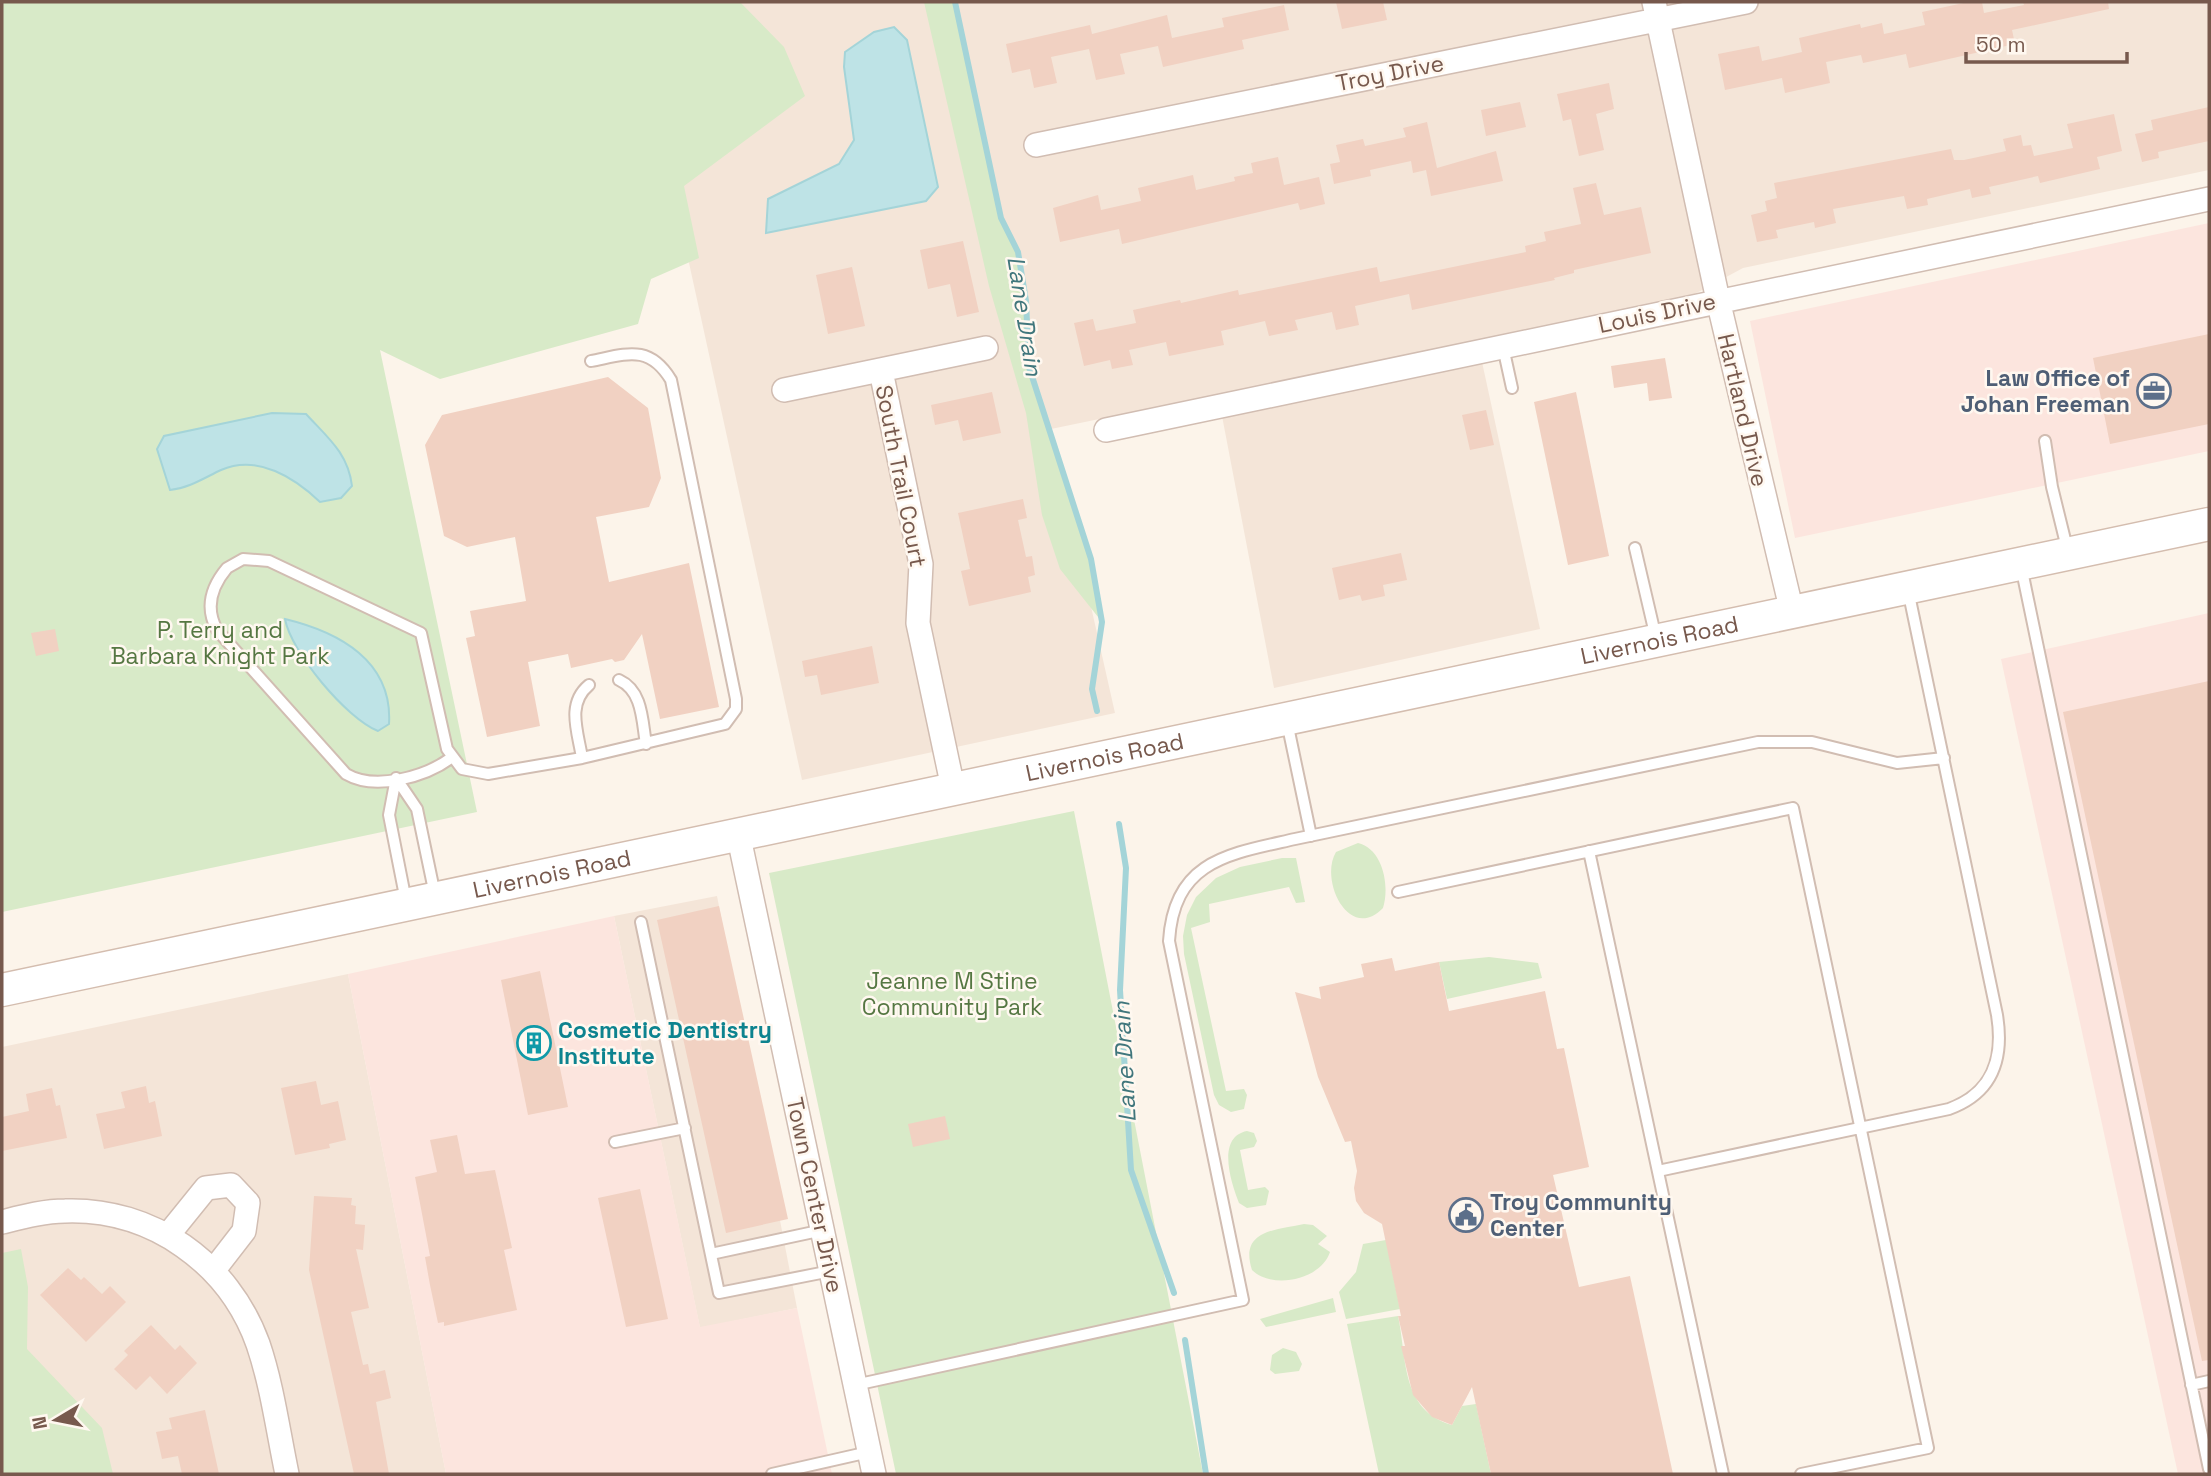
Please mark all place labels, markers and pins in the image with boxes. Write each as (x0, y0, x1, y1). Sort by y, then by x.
place label: Law Office of Johan Freeman (1961, 363, 2130, 419)
office icon: Law Office of Johan Freeman (2135, 372, 2173, 410)
place label: Cosmetic Dentistry Institute (558, 1015, 772, 1071)
building icon: Cosmetic Dentistry Institute (515, 1024, 553, 1062)
place label: Troy Community Center (1490, 1187, 1672, 1243)
public building icon: Troy Community Center (1447, 1196, 1485, 1234)

